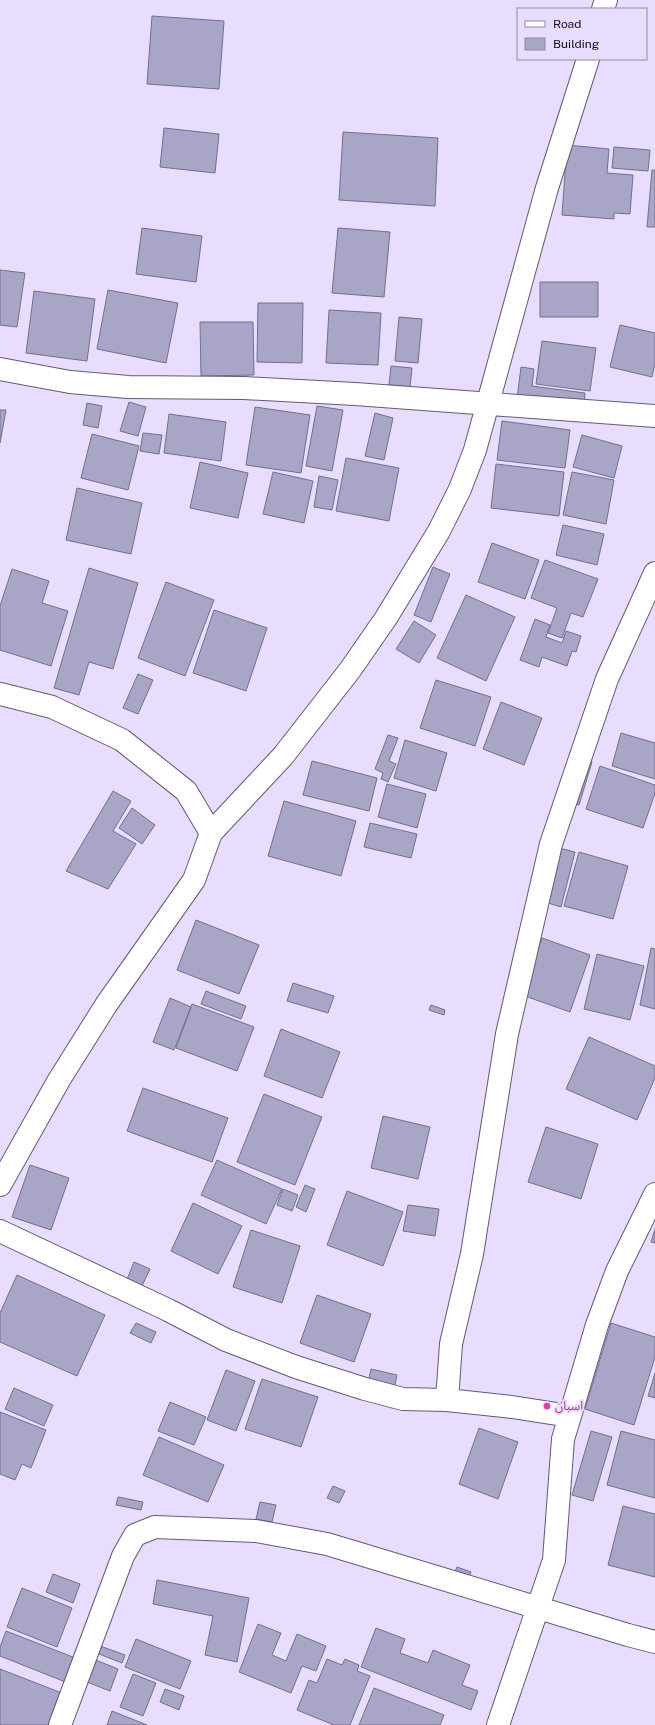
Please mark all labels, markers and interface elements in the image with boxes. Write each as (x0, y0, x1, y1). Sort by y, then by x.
legend (517, 8, 647, 60)
text: Road (553, 17, 581, 31)
text: Building (553, 37, 599, 51)
place label: اسبان (555, 1399, 583, 1413)
marker: اسبان (542, 1401, 552, 1411)

